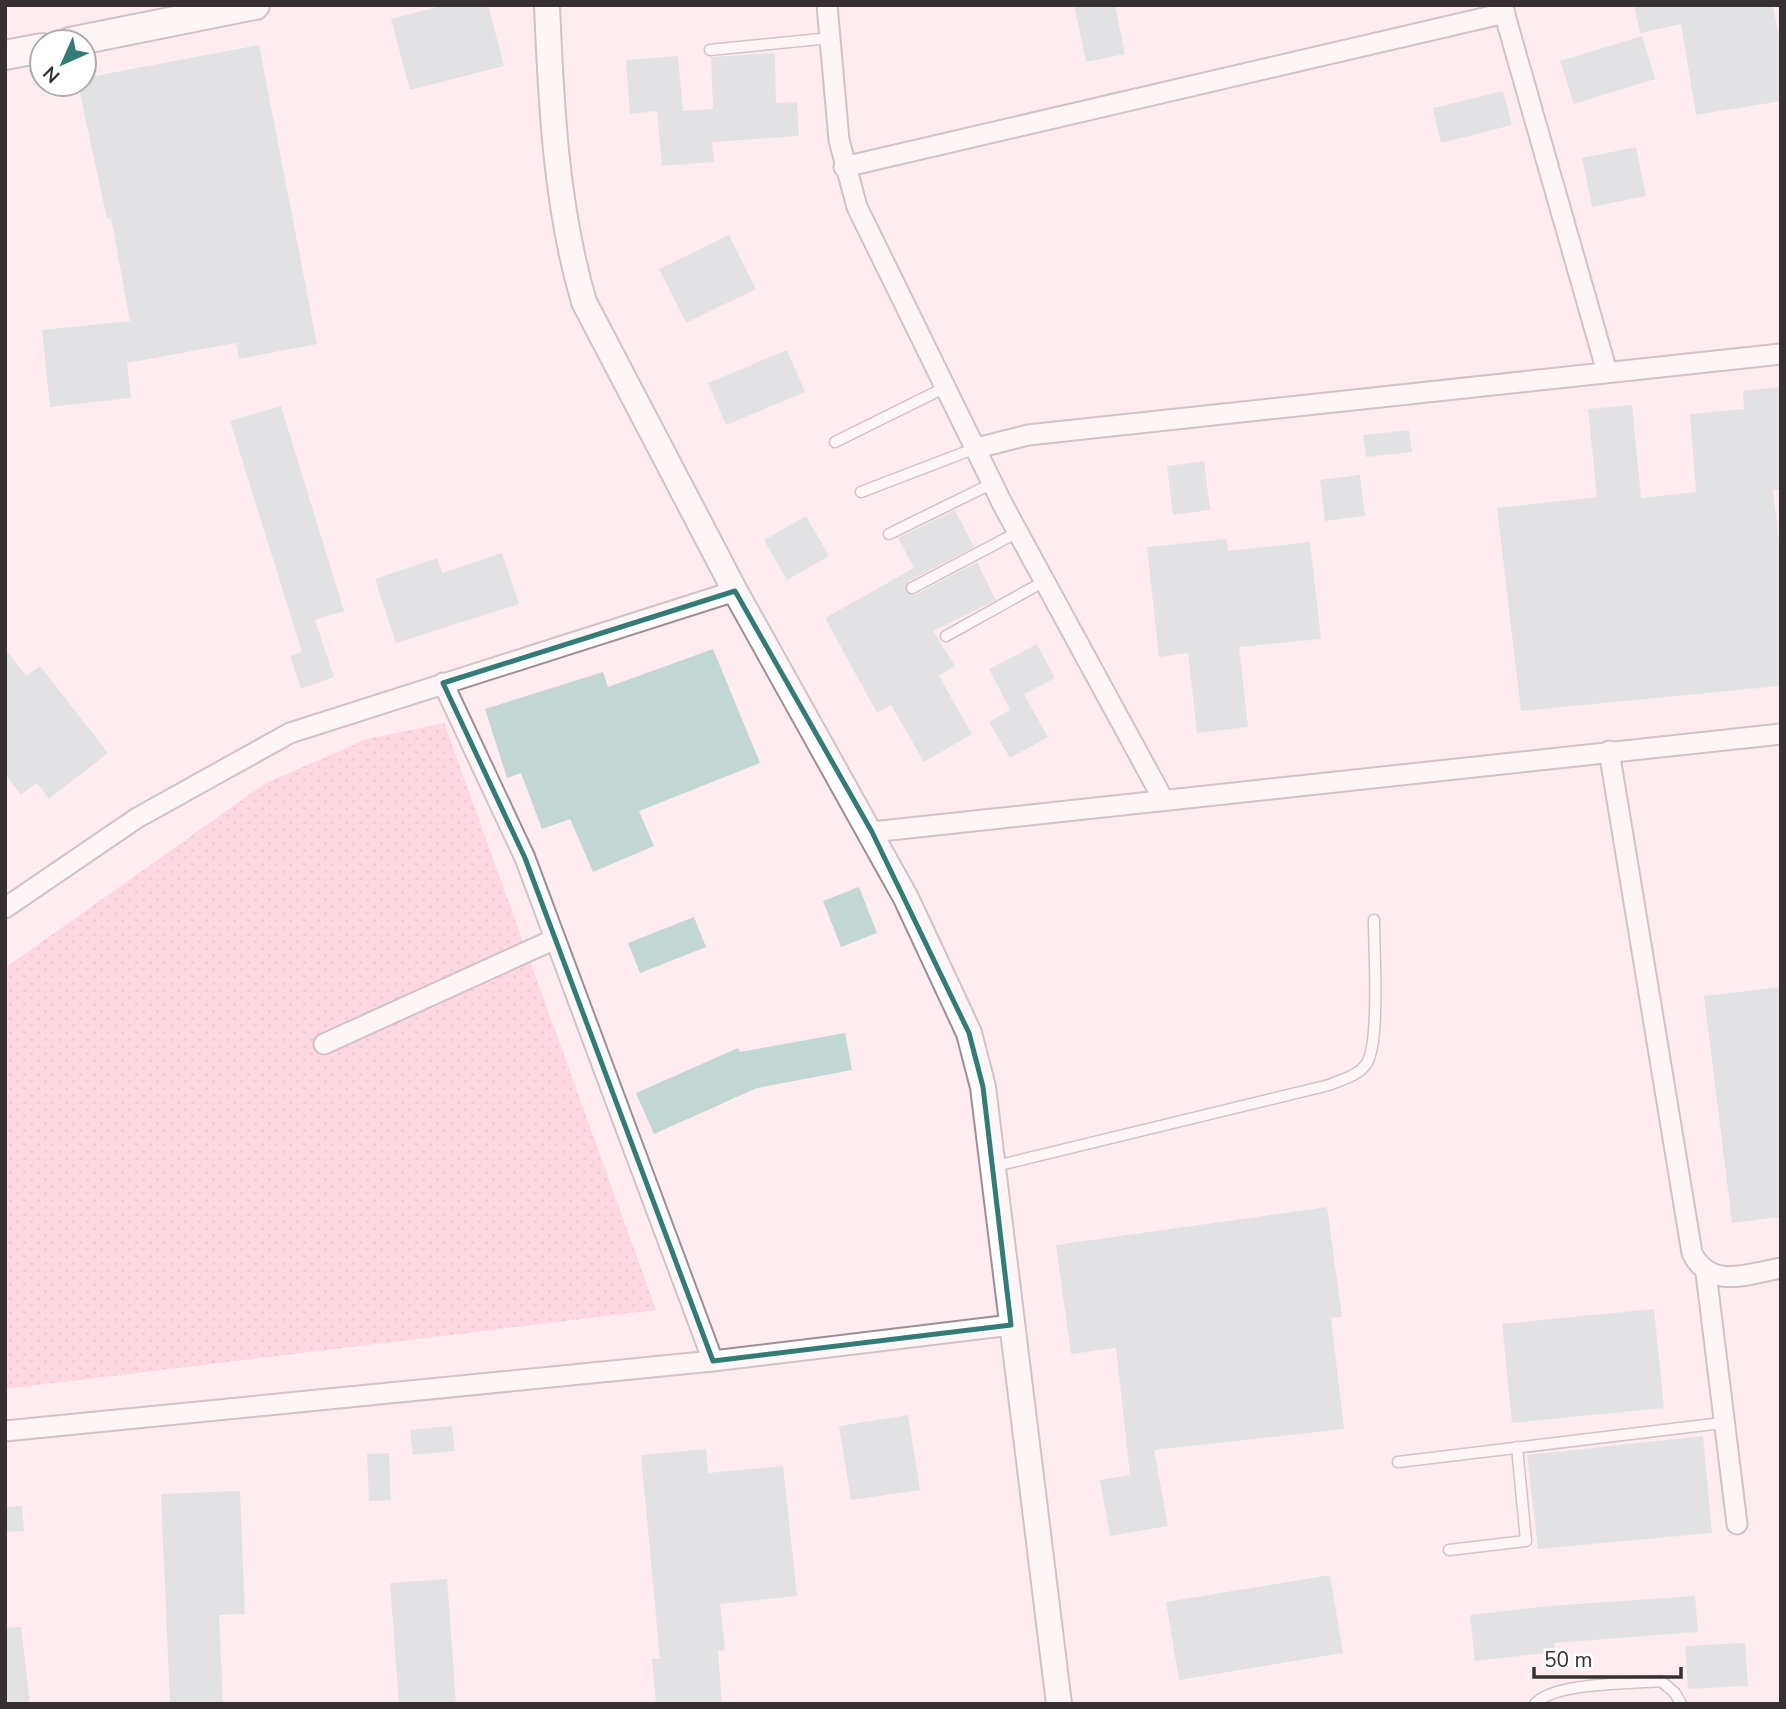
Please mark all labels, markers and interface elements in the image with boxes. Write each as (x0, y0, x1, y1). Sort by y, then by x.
north arrow (28, 28, 98, 98)
text: N (37, 60, 66, 89)
scale bar (1534, 1636, 1681, 1680)
text: 50 m (1544, 1646, 1593, 1674)

